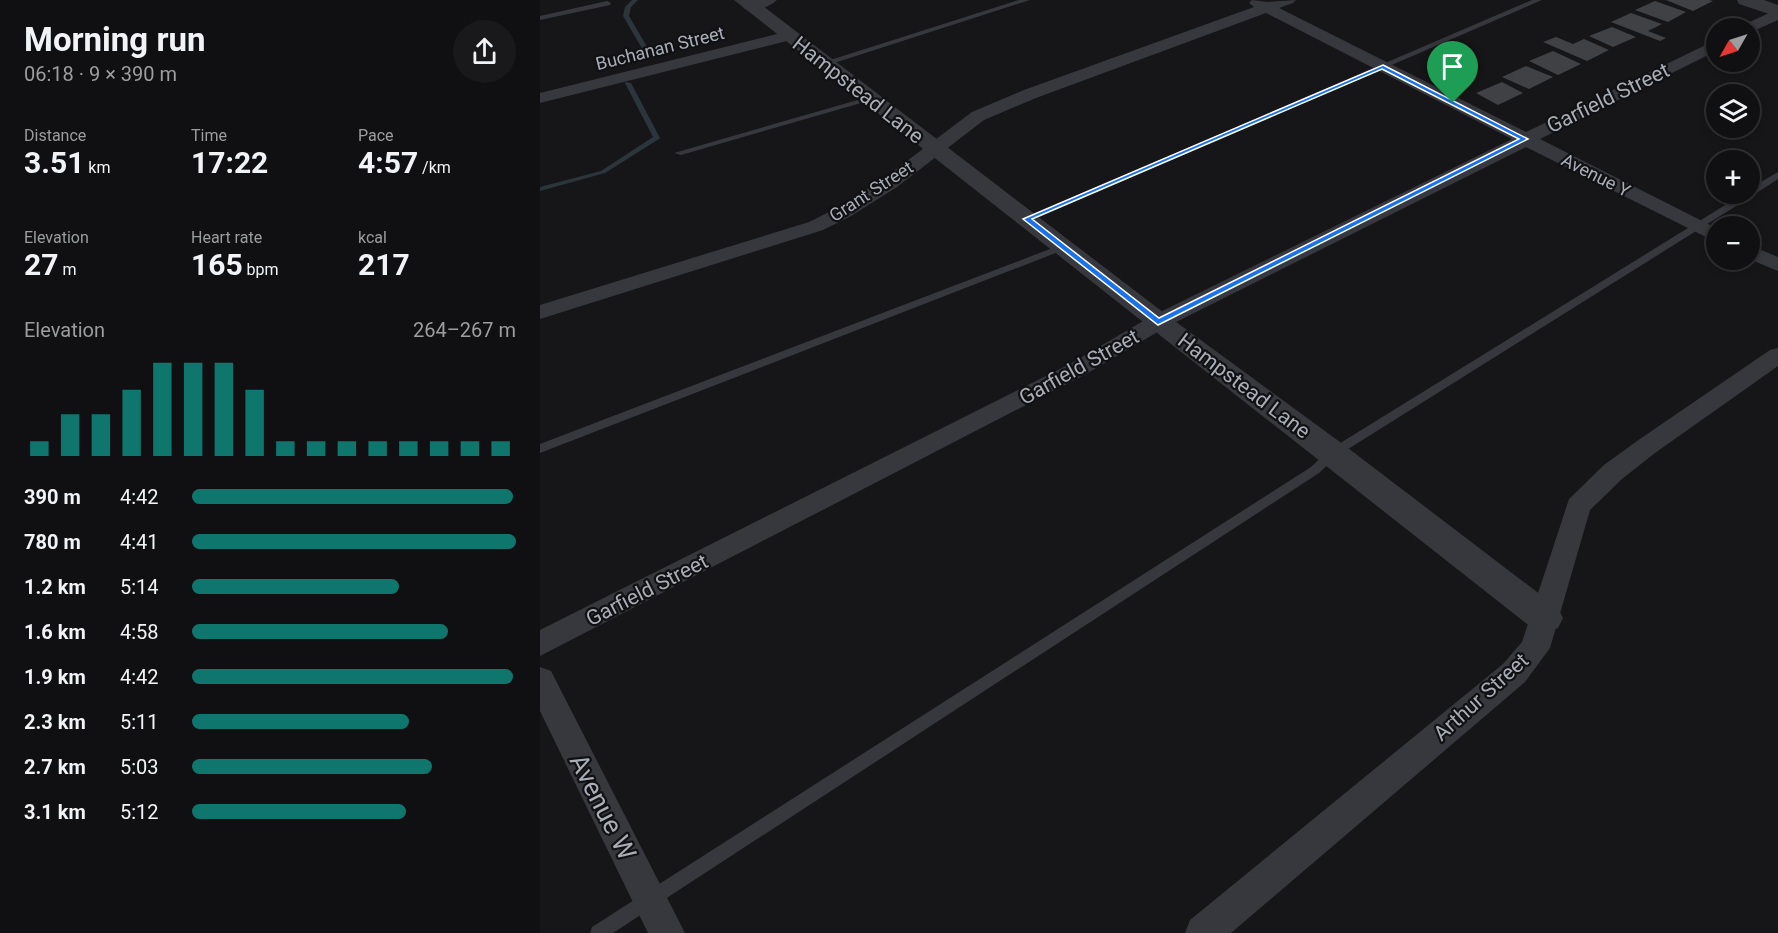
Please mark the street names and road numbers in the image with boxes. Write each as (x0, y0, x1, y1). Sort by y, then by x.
street label: Buchanan Street (593, 22, 727, 74)
street label: Hampstead Lane (788, 31, 928, 149)
street label: Garfield Street (1543, 58, 1673, 138)
street label: Avenue Y (1558, 149, 1634, 201)
street label: Grant Street (825, 156, 917, 226)
street label: Garfield Street (1015, 324, 1143, 410)
street label: Hampstead Lane (1173, 328, 1315, 444)
street label: Garfield Street (582, 549, 712, 631)
street label: Arthur Street (1429, 648, 1533, 746)
street label: Avenue W (564, 749, 642, 865)

